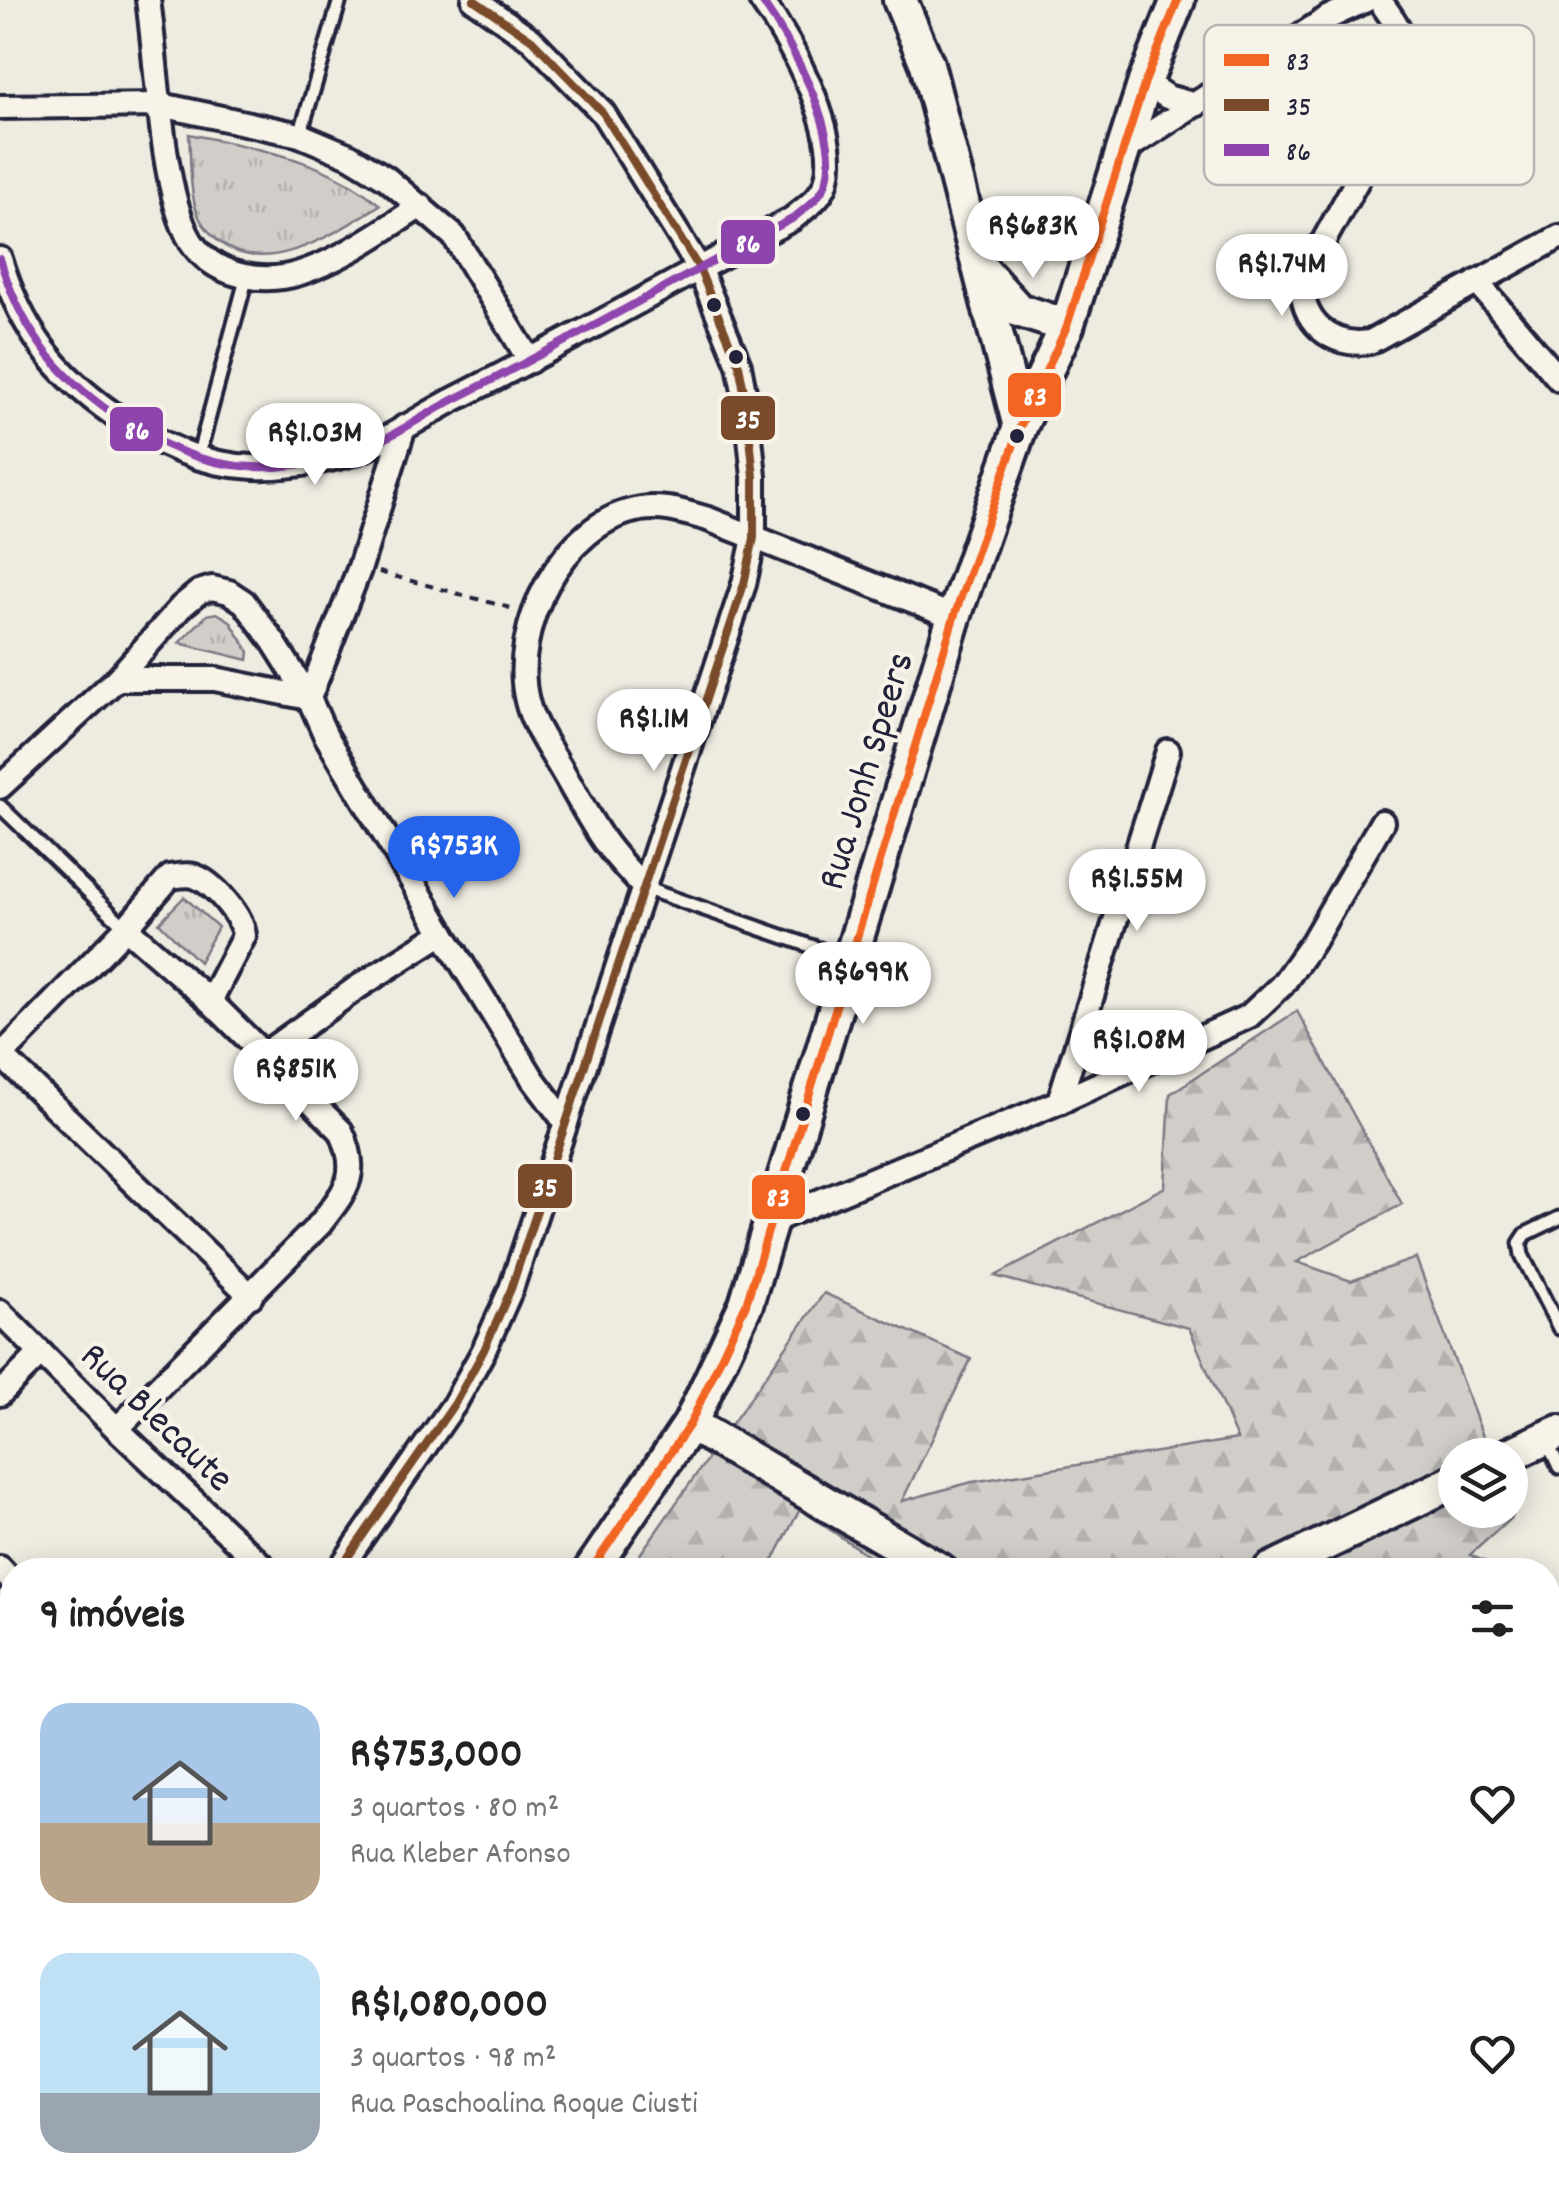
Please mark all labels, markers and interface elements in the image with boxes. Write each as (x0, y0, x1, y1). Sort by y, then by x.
legend (1204, 25, 1534, 185)
text: 83 (1286, 45, 1310, 85)
text: 35 (1286, 90, 1311, 130)
text: 86 (1286, 135, 1311, 175)
pin: R$683K (952, 196, 1114, 281)
text: R$683K (988, 205, 1078, 251)
line badge: 86 (719, 218, 777, 266)
text: 86 (736, 227, 760, 267)
pin: R$1.74M (1190, 234, 1374, 319)
text: R$1.74M (1238, 243, 1326, 289)
unlabelled marker (704, 295, 724, 315)
unlabelled marker (726, 347, 746, 367)
line badge: 83 (1006, 371, 1063, 419)
text: 83 (1023, 380, 1047, 420)
line badge: 35 (719, 394, 777, 442)
pin: R$1.03M (223, 403, 407, 488)
text: 35 (735, 403, 761, 443)
line badge: 86 (108, 405, 165, 453)
text: R$1.03M (268, 412, 362, 458)
text: 86 (125, 414, 149, 454)
unlabelled marker (1007, 426, 1027, 446)
street label: Rua Jonh Speers (806, 646, 932, 898)
pin: R$1.1M (573, 689, 735, 774)
text: R$1.1M (619, 698, 689, 744)
pin: R$753K (373, 816, 535, 901)
text: R$753K (410, 825, 498, 871)
pin: R$1.55M (1045, 849, 1229, 934)
text: R$1.55M (1091, 858, 1183, 904)
pin: R$699K (782, 942, 944, 1027)
text: R$699K (817, 951, 909, 997)
pin: R$1.08M (1047, 1010, 1231, 1095)
text: R$1.08M (1092, 1019, 1186, 1065)
pin: R$851K (215, 1039, 377, 1124)
text: R$851K (255, 1048, 337, 1094)
unlabelled marker (793, 1104, 813, 1124)
line badge: 35 (516, 1162, 574, 1210)
text: 35 (532, 1171, 558, 1211)
line badge: 83 (750, 1173, 807, 1221)
text: 83 (766, 1181, 790, 1221)
street label: Rua Blecaute (64, 1331, 244, 1508)
map controls (1438, 1438, 1528, 1528)
button: layers (1438, 1438, 1528, 1528)
text: 9 imóveis (40, 1588, 185, 1648)
icon: filters (1465, 1591, 1520, 1646)
text: R$753,000 (350, 1727, 523, 1787)
icon: home (120, 1743, 240, 1863)
icon: heart (1465, 1776, 1520, 1831)
text: 3 quartos · 80 m² (350, 1787, 559, 1833)
text: Rua Kleber Afonso (350, 1833, 571, 1879)
text: R$1,080,000 (350, 1977, 548, 2037)
icon: home (120, 1993, 240, 2113)
icon: heart (1465, 2026, 1520, 2081)
text: 3 quartos · 98 m² (350, 2037, 556, 2083)
text: Rua Paschoalina Roque Ciusti (350, 2083, 698, 2129)

